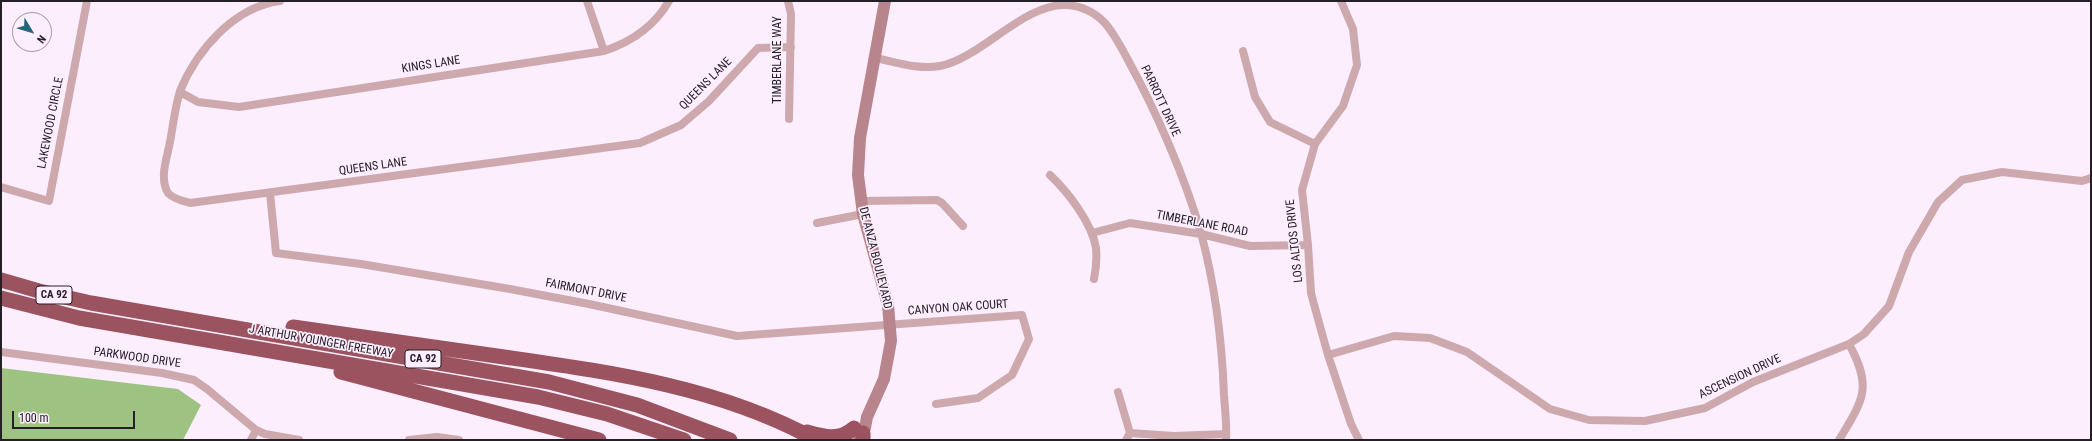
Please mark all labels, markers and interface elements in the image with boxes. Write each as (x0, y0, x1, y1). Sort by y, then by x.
north arrow (12, 12, 52, 52)
street label: TIMBERLANE WAY (771, 16, 785, 104)
text: N (34, 32, 48, 46)
street label: KINGS LANE (401, 53, 461, 77)
street label: QUEENS LANE (677, 55, 735, 113)
street label: PARROTT DRIVE (1137, 63, 1183, 139)
street label: LAKEWOOD CIRCLE (35, 76, 67, 170)
street label: QUEENS LANE (338, 155, 408, 179)
street label: LOS ALTOS DRIVE (1283, 199, 1307, 283)
street label: DE ANZA BOULEVARD (855, 206, 895, 310)
street label: TIMBERLANE ROAD (1155, 208, 1249, 240)
street label: FAIRMONT DRIVE (544, 276, 628, 306)
road number: CA 92 (36, 286, 72, 304)
street label: CANYON OAK COURT (907, 297, 1009, 319)
street label: J ARTHUR YOUNGER FREEWAY (248, 322, 394, 362)
street label: PARKWOOD DRIVE (93, 345, 181, 371)
road number: CA 92 (405, 350, 441, 368)
street label: ASCENSION DRIVE (1697, 352, 1783, 402)
scale bar (14, 403, 137, 429)
text: 100 m (19, 411, 49, 425)

